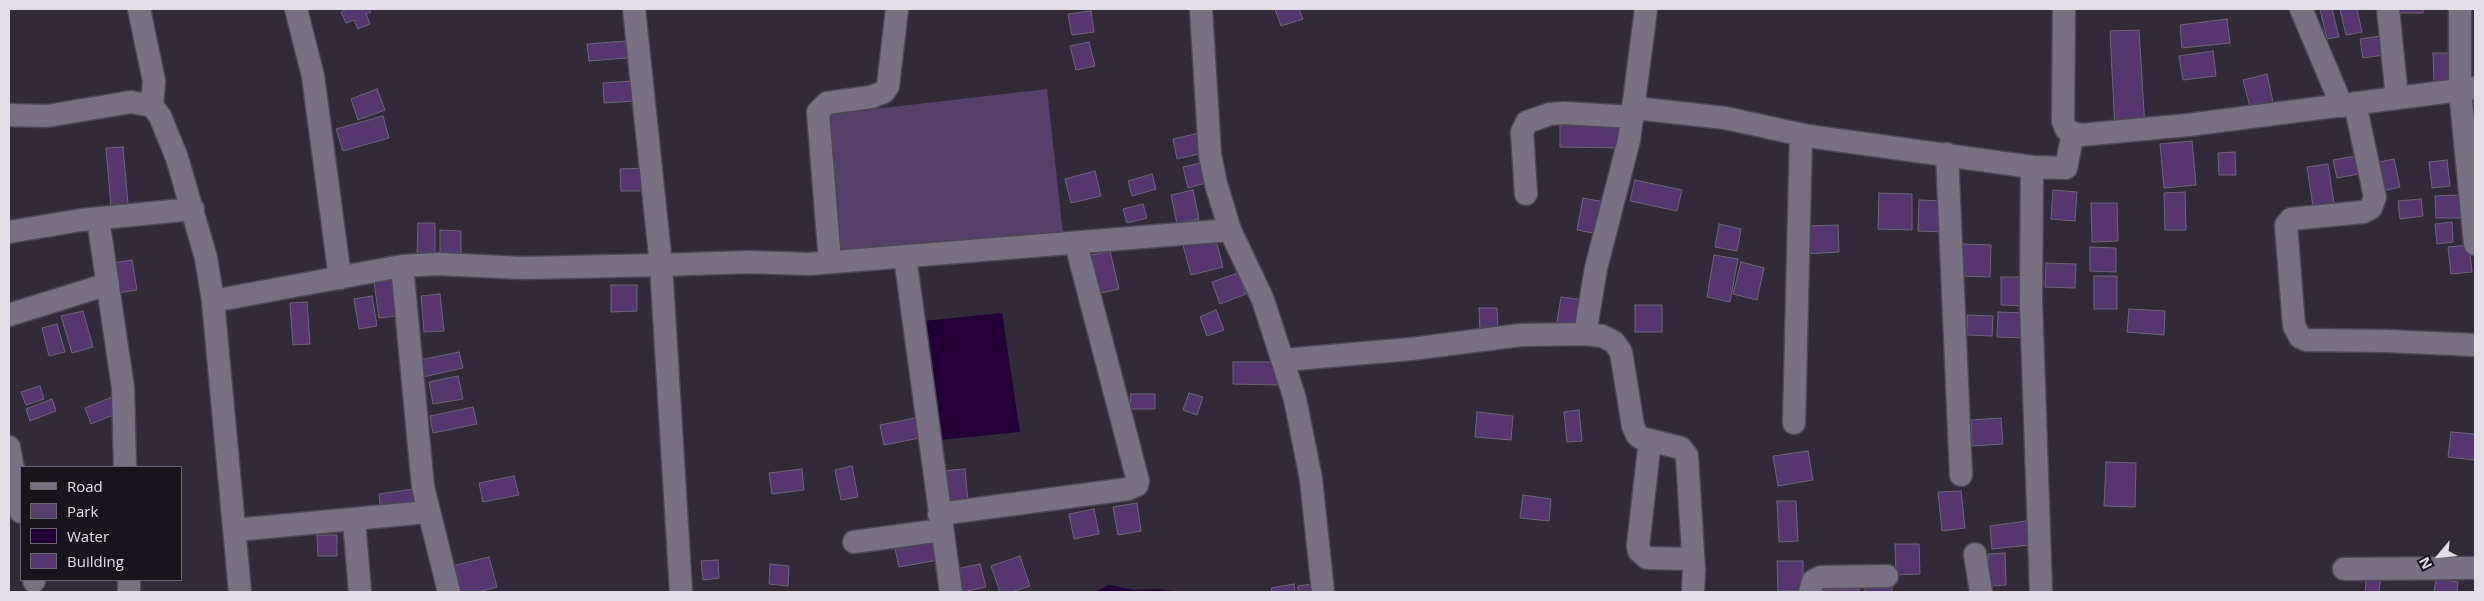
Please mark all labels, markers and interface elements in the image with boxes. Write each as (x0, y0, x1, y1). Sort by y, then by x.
legend (20, 466, 182, 581)
text: Road (67, 476, 103, 496)
text: Park (67, 501, 98, 521)
text: Water (67, 526, 109, 546)
north arrow (2414, 531, 2464, 581)
text: Building (67, 551, 124, 571)
text: N (2414, 554, 2436, 573)

